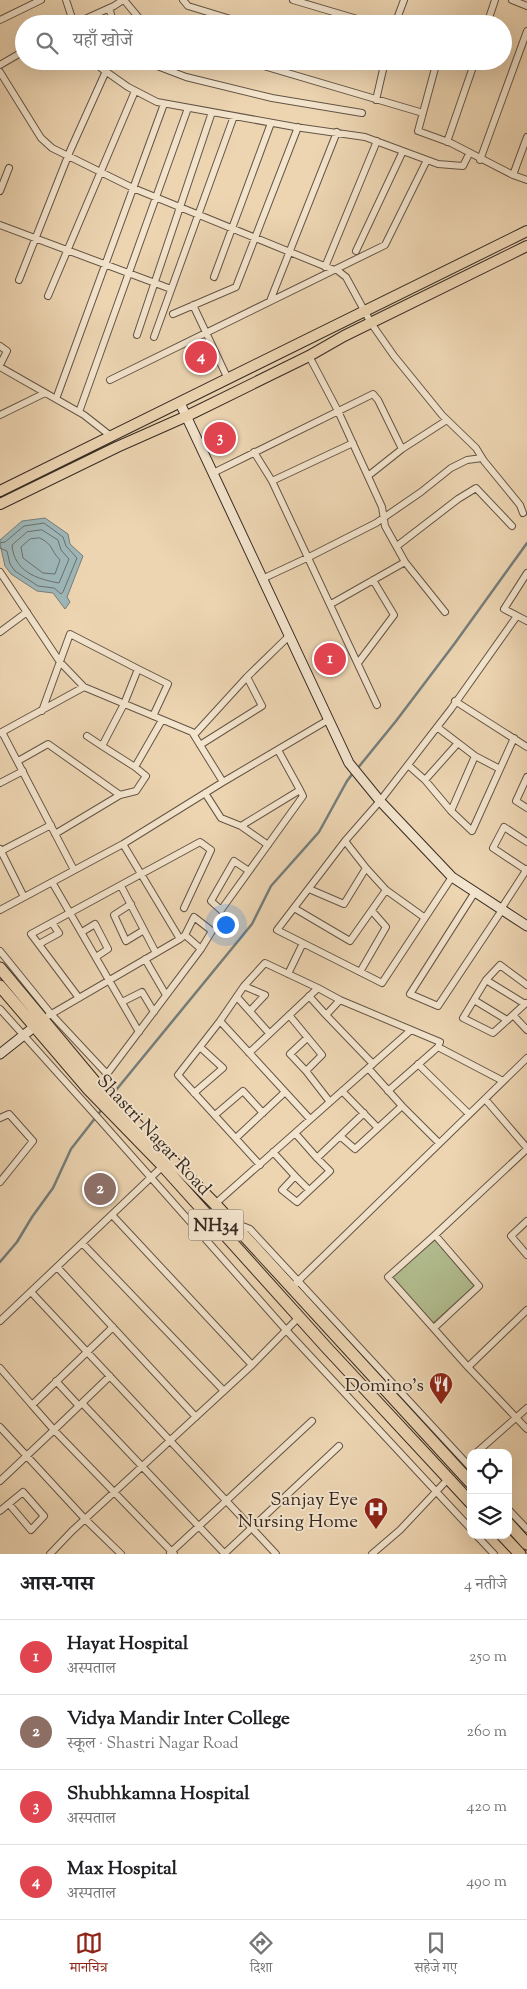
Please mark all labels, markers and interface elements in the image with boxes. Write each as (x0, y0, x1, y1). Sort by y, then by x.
search box (15, 15, 512, 70)
text: यहाँ खोजें (73, 28, 133, 55)
icon: search (33, 29, 61, 57)
pin: 4 (185, 338, 217, 376)
pin: 3 (204, 419, 236, 457)
pin: 1 (314, 640, 346, 678)
your location (213, 912, 239, 938)
street label: Shastri Nagar Road (90, 1069, 217, 1203)
pin: 2 (84, 1170, 116, 1208)
road number: NH34 (188, 1210, 244, 1240)
restaurant icon: Domino's (428, 1371, 454, 1405)
place label: Domino's (345, 1373, 424, 1400)
map controls (467, 1449, 512, 1539)
button: locate (467, 1449, 512, 1494)
place label: Sanjay Eye Nursing Home (238, 1487, 358, 1536)
button: layers (467, 1494, 512, 1539)
hospital icon: Sanjay Eye Nursing Home (363, 1496, 389, 1530)
text: आस-पास (20, 1570, 94, 1600)
text: 4 नतीजे (464, 1574, 507, 1597)
text: Hayat Hospital (67, 1631, 188, 1658)
text: 1 (33, 1646, 39, 1669)
text: 250 m (469, 1646, 507, 1669)
text: अस्पताल (67, 1658, 116, 1681)
text: Vidya Mandir Inter College (67, 1706, 290, 1733)
text: 2 (32, 1721, 40, 1744)
text: 260 m (466, 1721, 507, 1744)
text: स्कूल · Shastri Nagar Road (67, 1733, 239, 1756)
text: Shubhkamna Hospital (67, 1781, 250, 1808)
text: 3 (33, 1796, 39, 1819)
text: 420 m (466, 1796, 507, 1819)
text: अस्पताल (67, 1808, 116, 1831)
text: Max Hospital (67, 1856, 177, 1883)
text: 4 (32, 1871, 40, 1894)
text: 490 m (466, 1871, 507, 1894)
text: अस्पताल (67, 1883, 116, 1906)
tab: मानचित्र (70, 1929, 108, 1981)
tab: दिशा (247, 1929, 275, 1981)
tab: सहेजे गए (414, 1929, 457, 1981)

